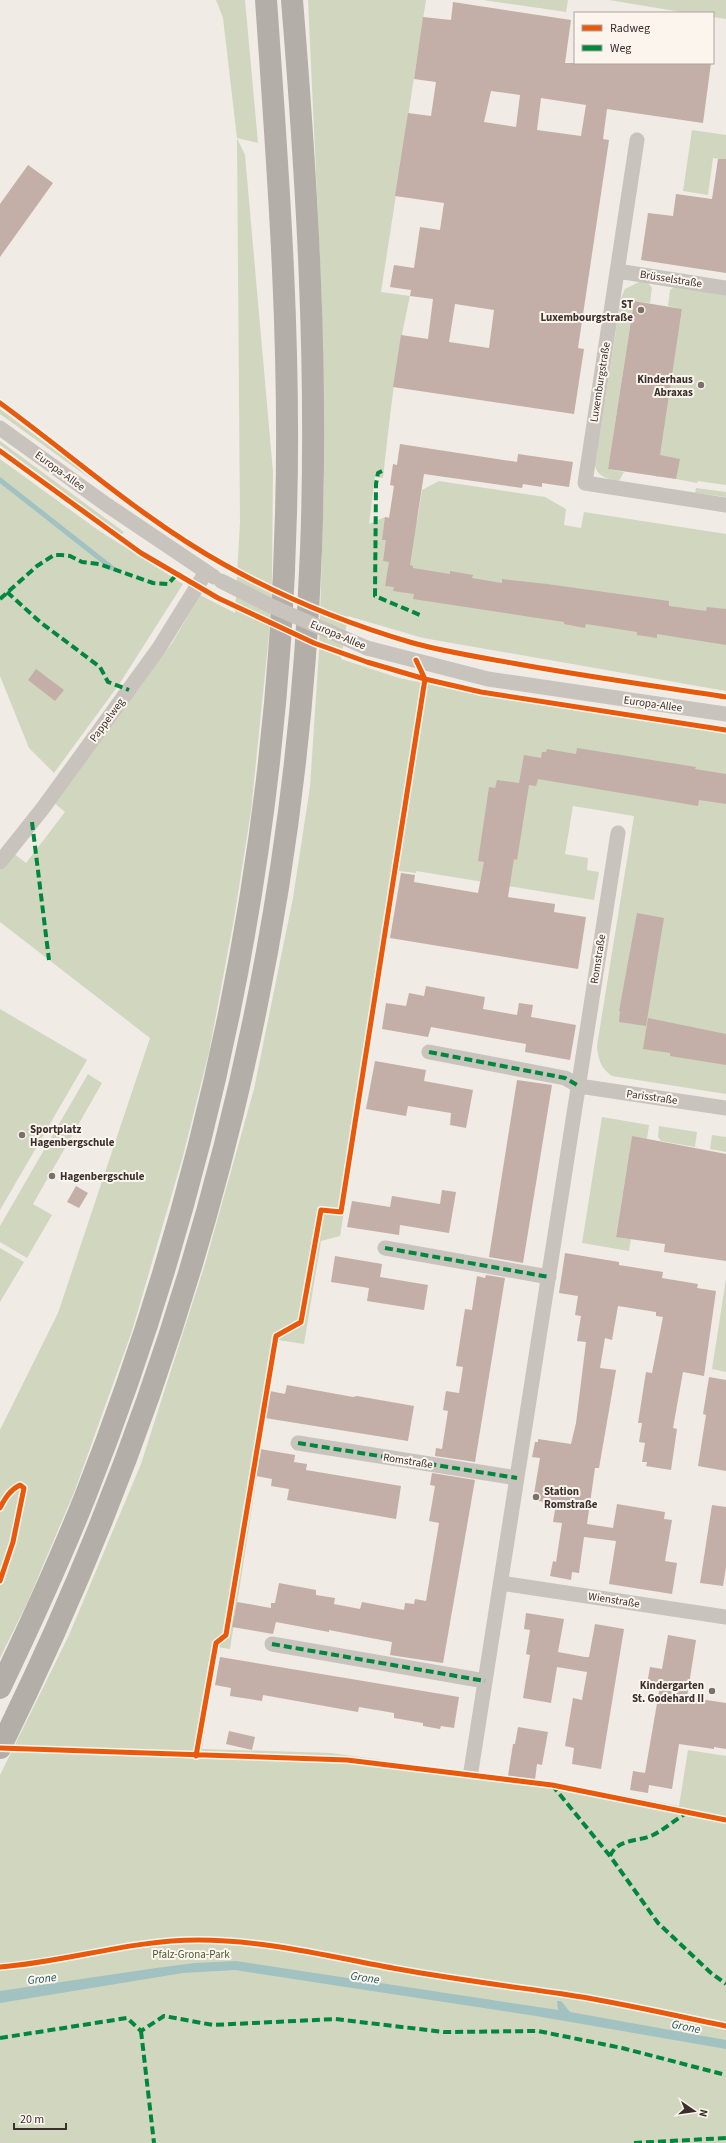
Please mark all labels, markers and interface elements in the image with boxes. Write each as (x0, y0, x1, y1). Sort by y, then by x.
legend (574, 12, 714, 64)
text: Radweg (610, 20, 650, 37)
text: Weg (610, 40, 631, 57)
street label: Brüsselstraße (639, 267, 704, 291)
place label: ST Luxembourgstraße (540, 297, 633, 325)
marker: ST Luxembourgstraße (636, 305, 646, 315)
street label: Luxemburgstraße (586, 340, 614, 423)
place label: Kinderhaus Abraxas (637, 372, 693, 400)
marker: Kinderhaus Abraxas (696, 380, 706, 390)
street label: Europa-Allee (32, 448, 89, 495)
street label: Europa-Allee (308, 617, 369, 654)
street label: Europa-Allee (623, 692, 684, 716)
street label: Pappelweg (86, 695, 128, 745)
street label: Romstraße (587, 932, 609, 985)
street label: Parisstraße (625, 1086, 679, 1108)
place label: Sportplatz Hagenbergschule (30, 1122, 115, 1150)
marker: Sportplatz Hagenbergschule (17, 1130, 27, 1140)
place label: Hagenbergschule (60, 1169, 145, 1184)
marker: Hagenbergschule (47, 1171, 57, 1181)
street label: Romstraße (382, 1450, 435, 1472)
place label: Station Romstraße (544, 1484, 598, 1512)
marker: Station Romstraße (531, 1492, 541, 1502)
street label: Wienstraße (587, 1589, 641, 1612)
place label: Kindergarten St. Godehard II (632, 1678, 704, 1706)
marker: Kindergarten St. Godehard II (707, 1686, 717, 1696)
park label: Pfalz-Grona-Park (152, 1947, 230, 1962)
water label: Grone (349, 1967, 381, 1989)
water label: Grone (26, 1969, 58, 1989)
water label: Grone (670, 2016, 702, 2038)
north arrow (674, 2091, 714, 2131)
scale bar (14, 2105, 66, 2131)
text: N (695, 2108, 711, 2118)
text: 20 m (20, 2111, 44, 2128)

